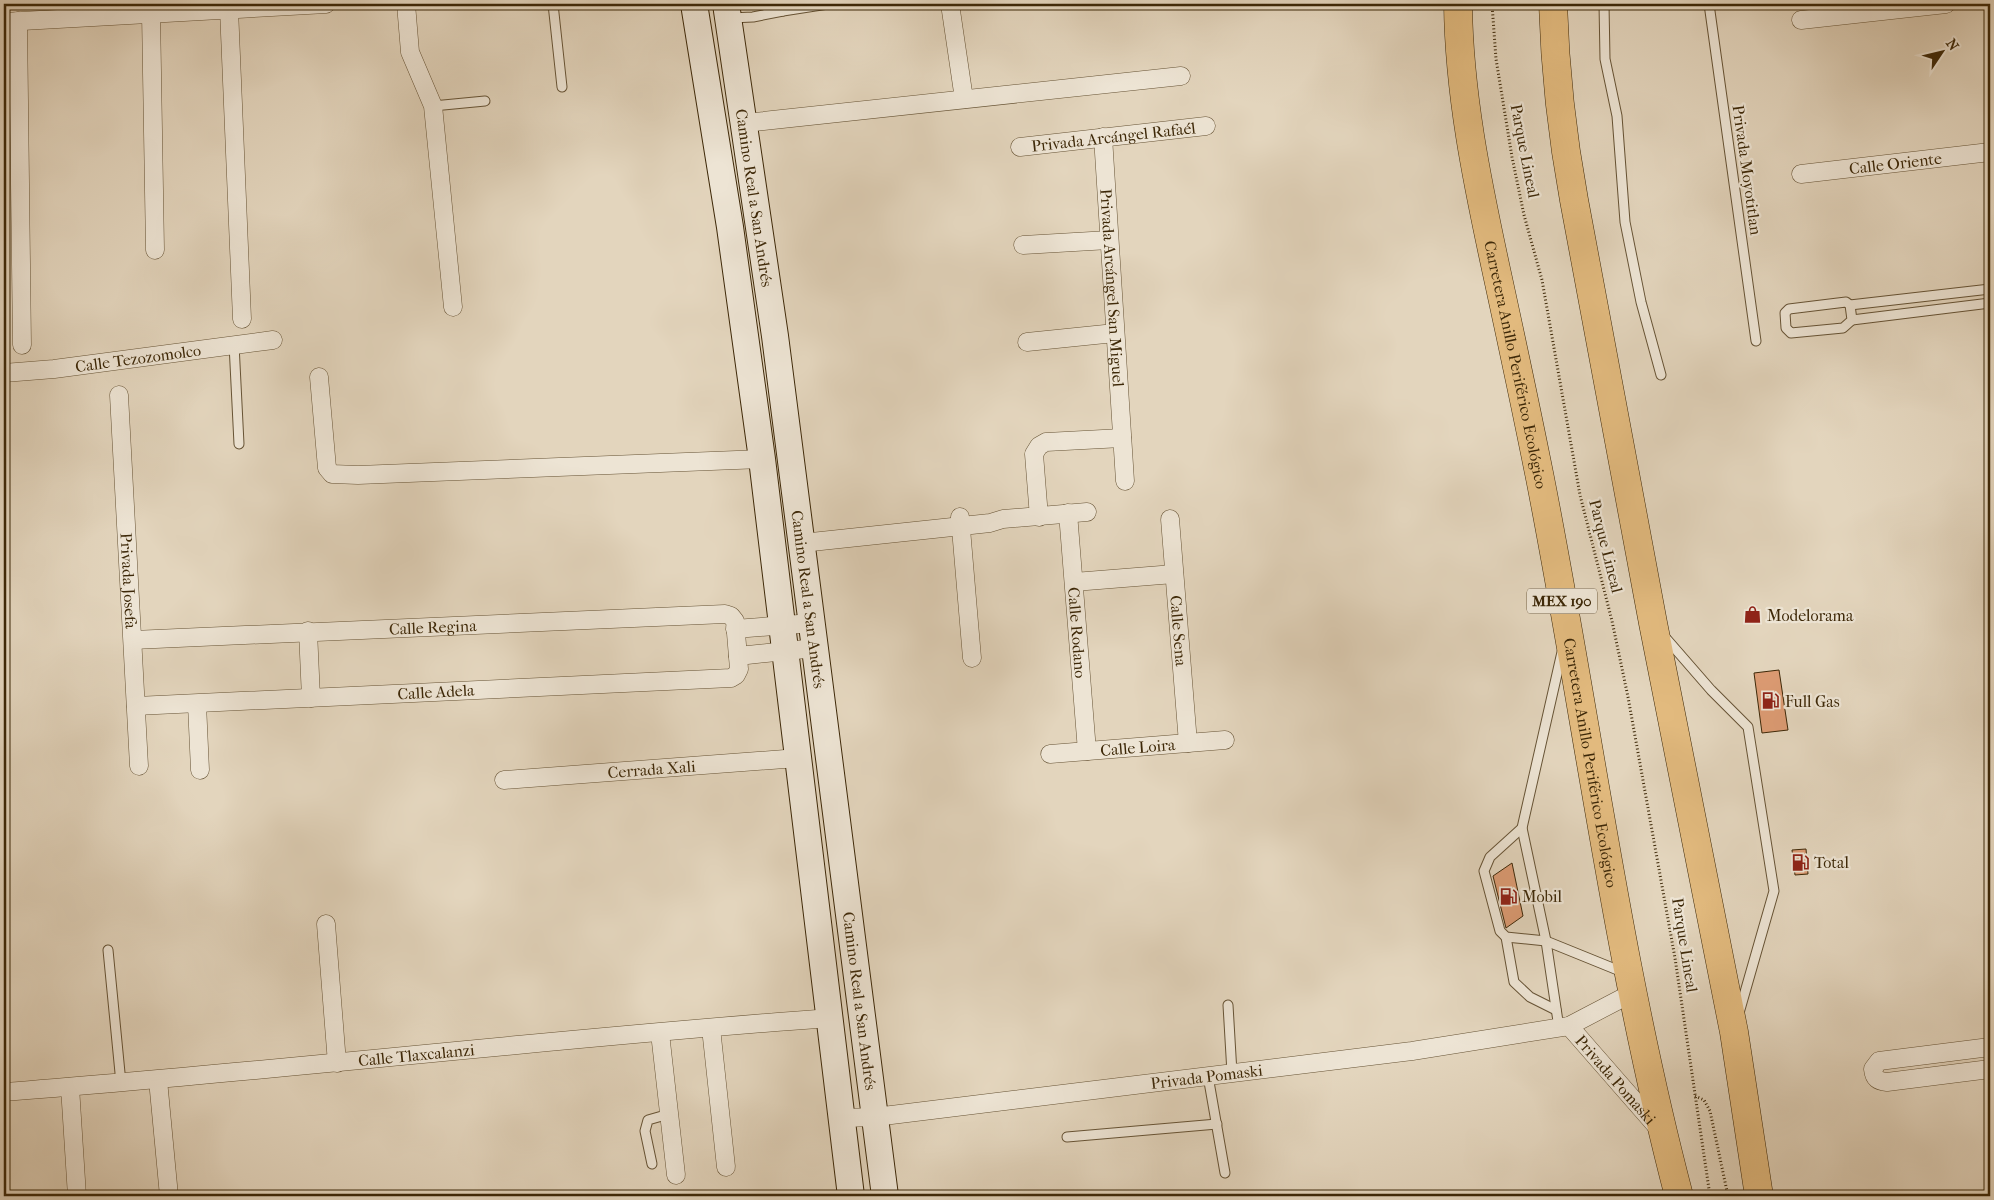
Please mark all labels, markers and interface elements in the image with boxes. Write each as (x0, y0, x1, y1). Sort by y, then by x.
north arrow (1916, 28, 1966, 78)
text: N (1942, 36, 1962, 54)
street label: Parque Lineal (1507, 102, 1544, 200)
street label: Privada Moyotitlan (1728, 104, 1766, 237)
street label: Camino Real a San Andrés (732, 108, 777, 288)
street label: Privada Arcángel Rafaél (1030, 118, 1197, 155)
street label: Calle Oriente (1848, 148, 1943, 178)
street label: Privada Arcángel San Miguel (1097, 188, 1128, 388)
street label: Carretera Anillo Periférico Ecológico (1481, 239, 1551, 490)
street label: Calle Tezozomolco (74, 340, 202, 376)
street label: Parque Lineal (1585, 497, 1627, 595)
street label: Camino Real a San Andrés (788, 509, 830, 690)
street label: Privada Josefa (117, 532, 141, 630)
street label: Calle Rodano (1064, 586, 1091, 679)
road number: MEX 190 (1527, 588, 1597, 614)
street label: Calle Sena (1167, 594, 1191, 667)
shop icon: Modelorama (1743, 605, 1763, 625)
place label: Modelorama (1767, 606, 1854, 625)
street label: Calle Regina (388, 615, 478, 638)
street label: Carretera Anillo Periférico Ecológico (1560, 636, 1622, 889)
street label: Calle Adela (397, 680, 476, 704)
fuel station icon: Full Gas (1761, 691, 1781, 711)
place label: Full Gas (1785, 692, 1840, 711)
street label: Calle Loira (1100, 734, 1176, 759)
street label: Cerrada Xali (607, 756, 697, 782)
fuel station icon: Total (1790, 852, 1810, 872)
place label: Total (1814, 853, 1849, 872)
fuel station icon: Mobil (1498, 886, 1518, 906)
place label: Mobil (1522, 887, 1563, 906)
street label: Parque Lineal (1668, 896, 1702, 994)
street label: Camino Real a San Andrés (839, 911, 881, 1091)
street label: Privada Pomaski (1571, 1031, 1660, 1128)
street label: Calle Tlaxcalanzi (357, 1040, 476, 1070)
street label: Privada Pomaski (1149, 1060, 1264, 1093)

